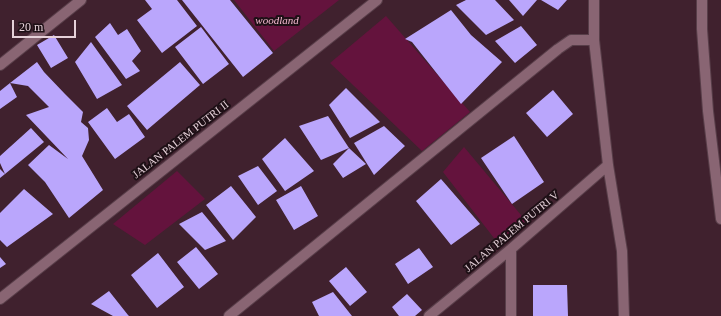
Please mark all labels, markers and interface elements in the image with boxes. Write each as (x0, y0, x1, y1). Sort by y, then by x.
scale bar (14, 12, 78, 38)
park label: woodland (255, 14, 299, 28)
text: 20 m (19, 20, 43, 34)
street label: JALAN PALEM PUTRI II (130, 98, 232, 182)
street label: JALAN PALEM PUTRI V (462, 189, 562, 275)

